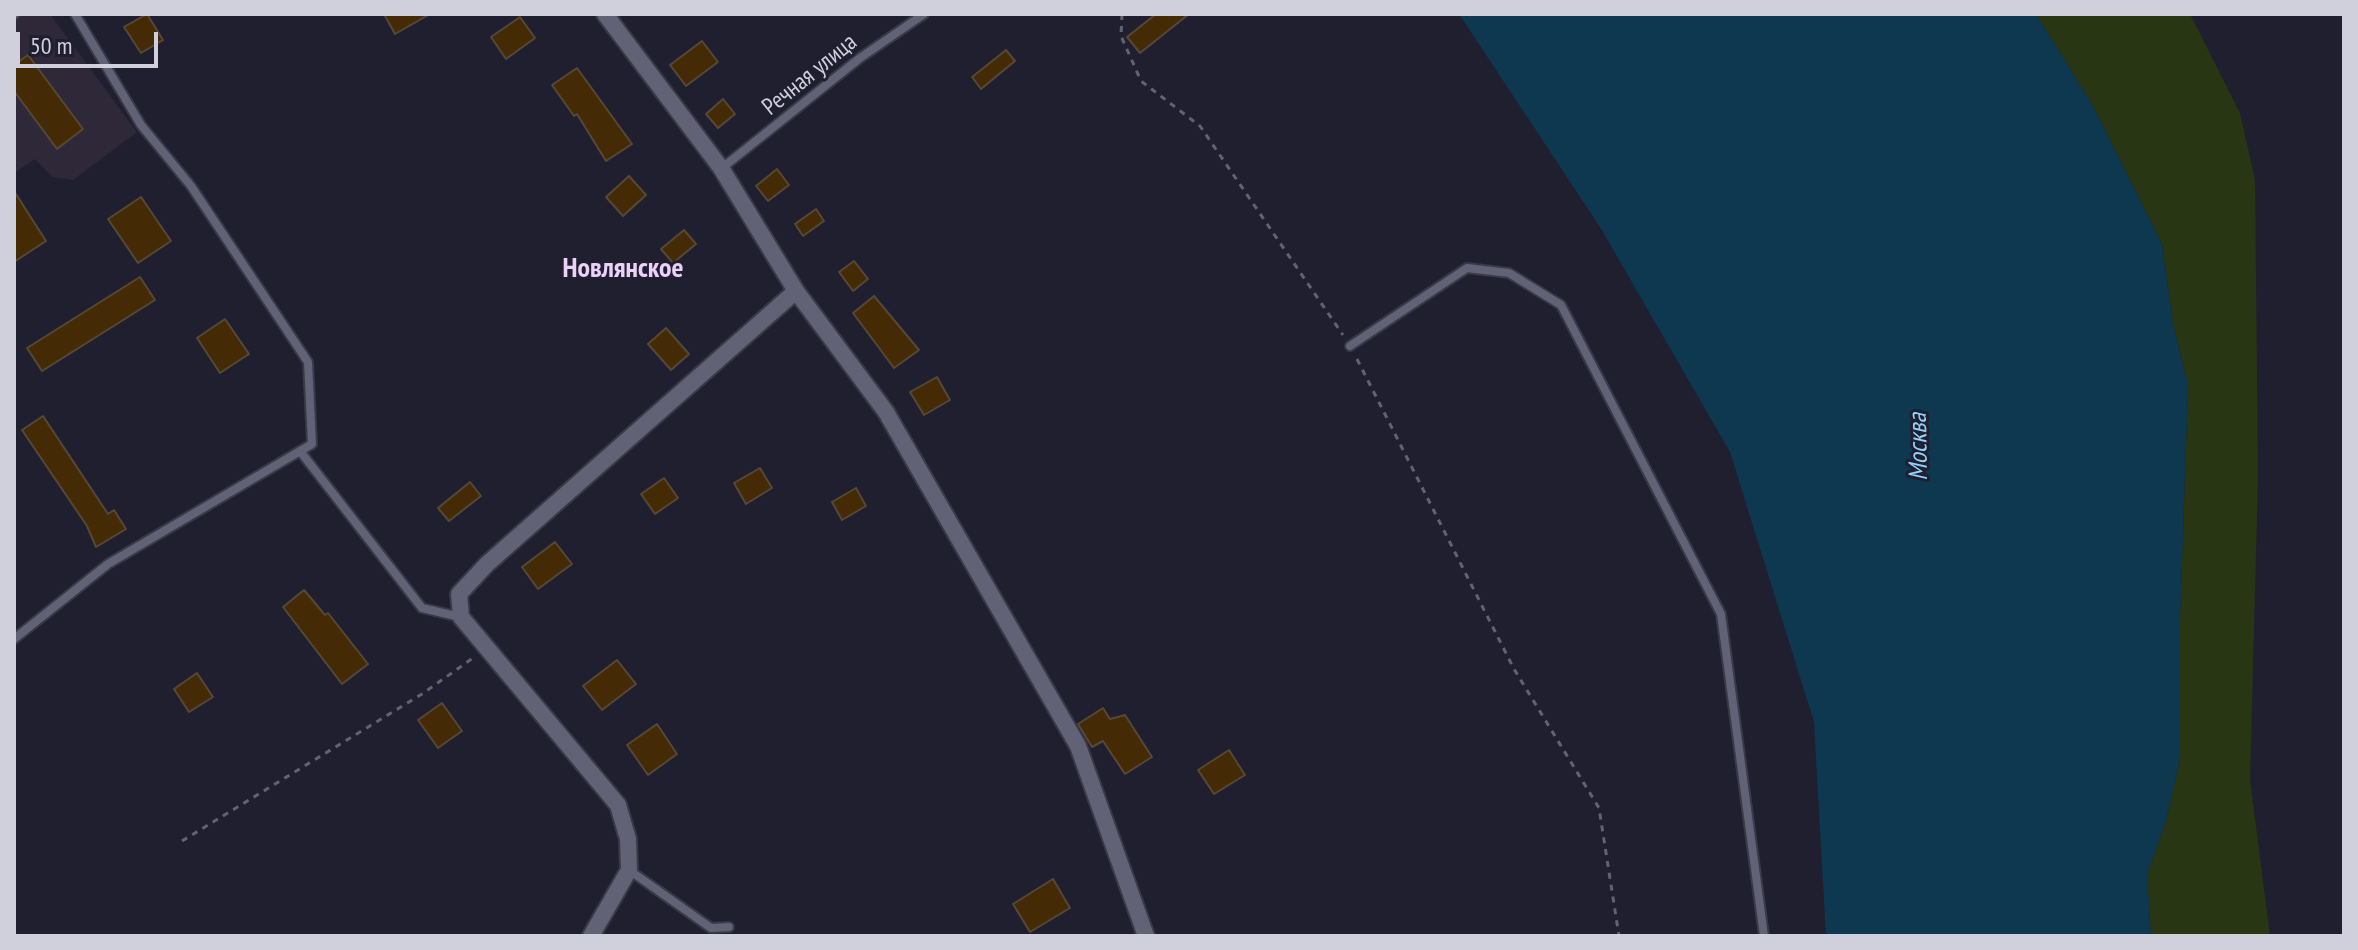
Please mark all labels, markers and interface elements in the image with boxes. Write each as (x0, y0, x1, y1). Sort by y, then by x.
scale bar (20, 16, 162, 66)
street label: Речная улица (757, 28, 863, 122)
text: 50 m (30, 30, 72, 61)
district label: Новлянское (563, 252, 683, 286)
water label: Москва (1903, 413, 1935, 481)

